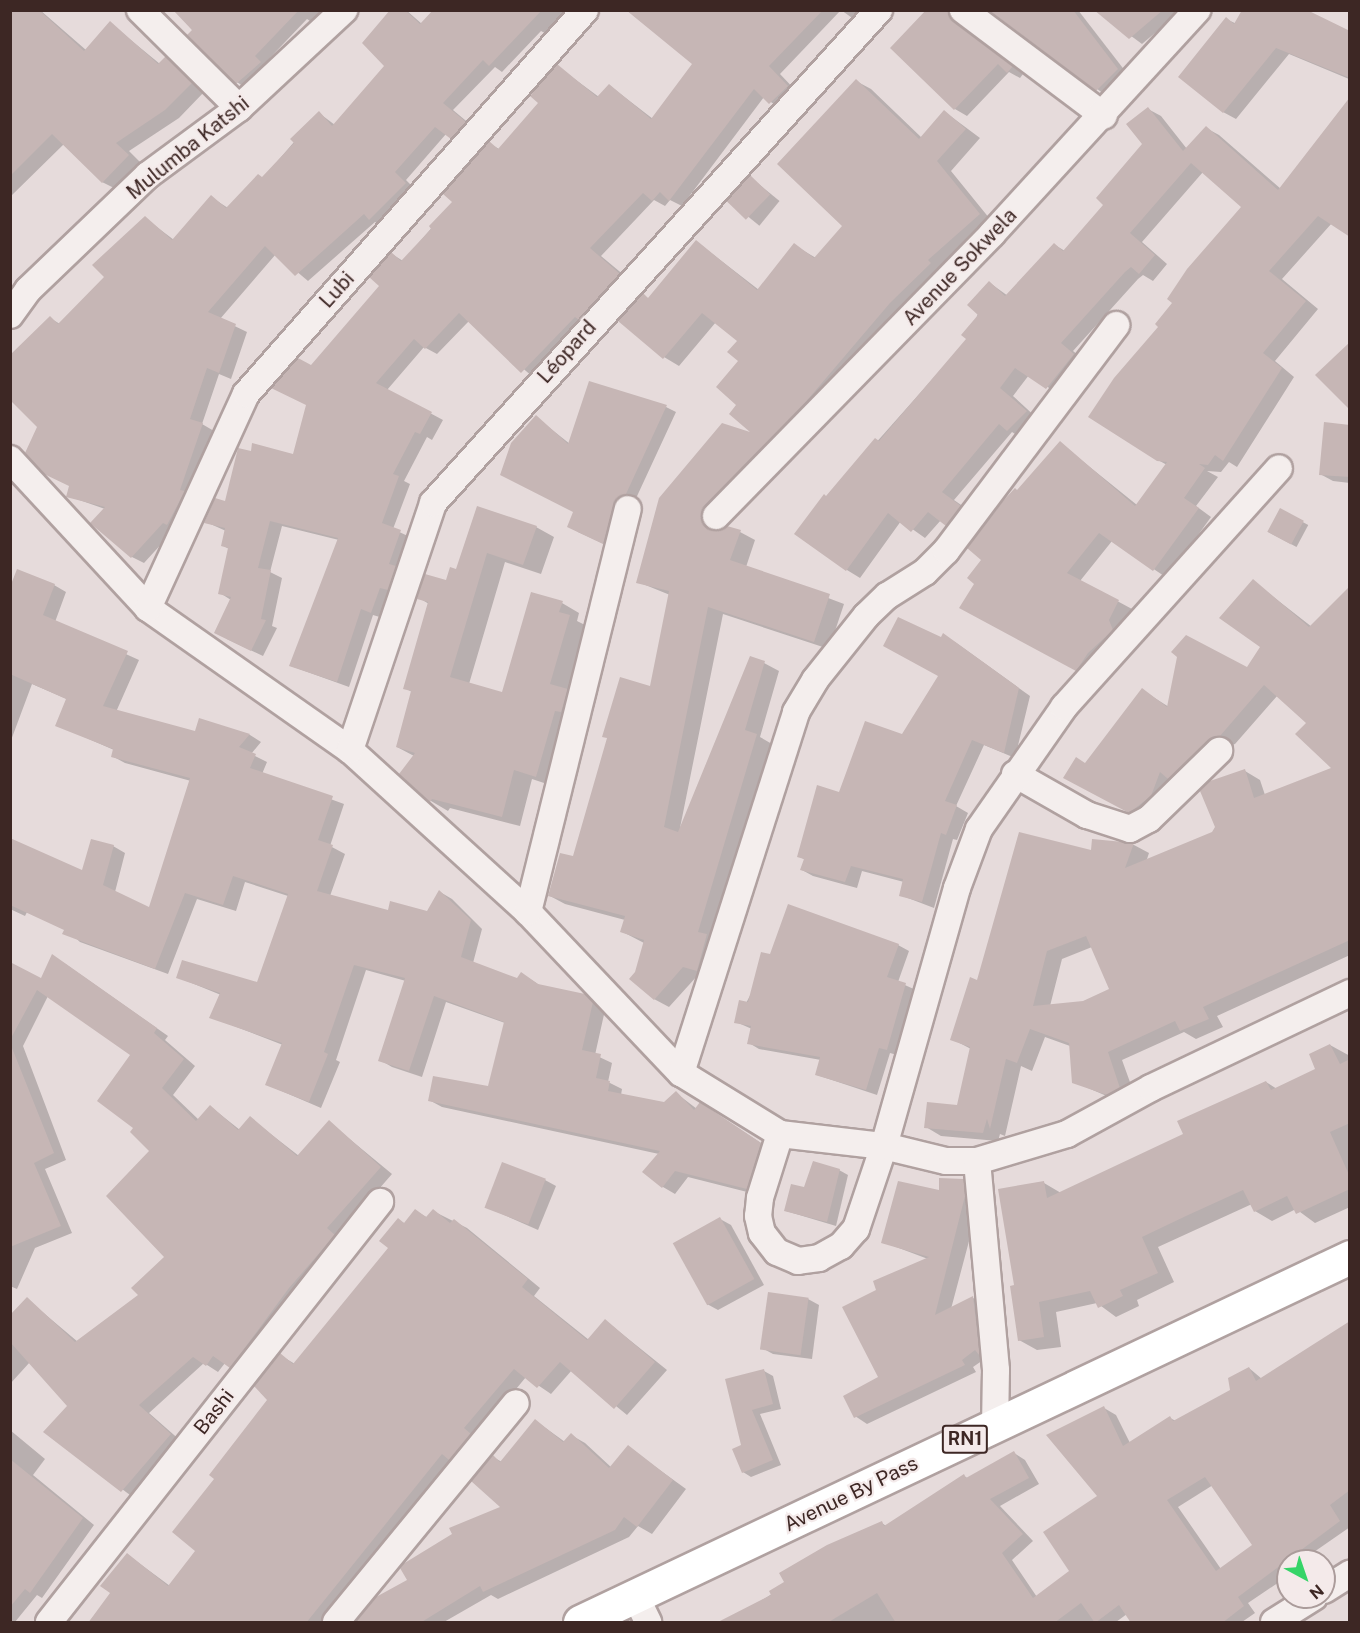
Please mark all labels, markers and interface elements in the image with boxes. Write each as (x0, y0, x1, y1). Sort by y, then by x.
street label: Mulumba Katshi (122, 91, 254, 205)
street label: Avenue Sokwela (898, 203, 1022, 331)
street label: Lubi (315, 267, 359, 313)
street label: Léopard (533, 316, 601, 388)
street label: Bashi (189, 1385, 239, 1439)
road number: RN1 (941, 1424, 989, 1454)
street label: Avenue By Pass (780, 1451, 922, 1537)
north arrow (1276, 1549, 1336, 1609)
text: N (1306, 1580, 1328, 1603)

